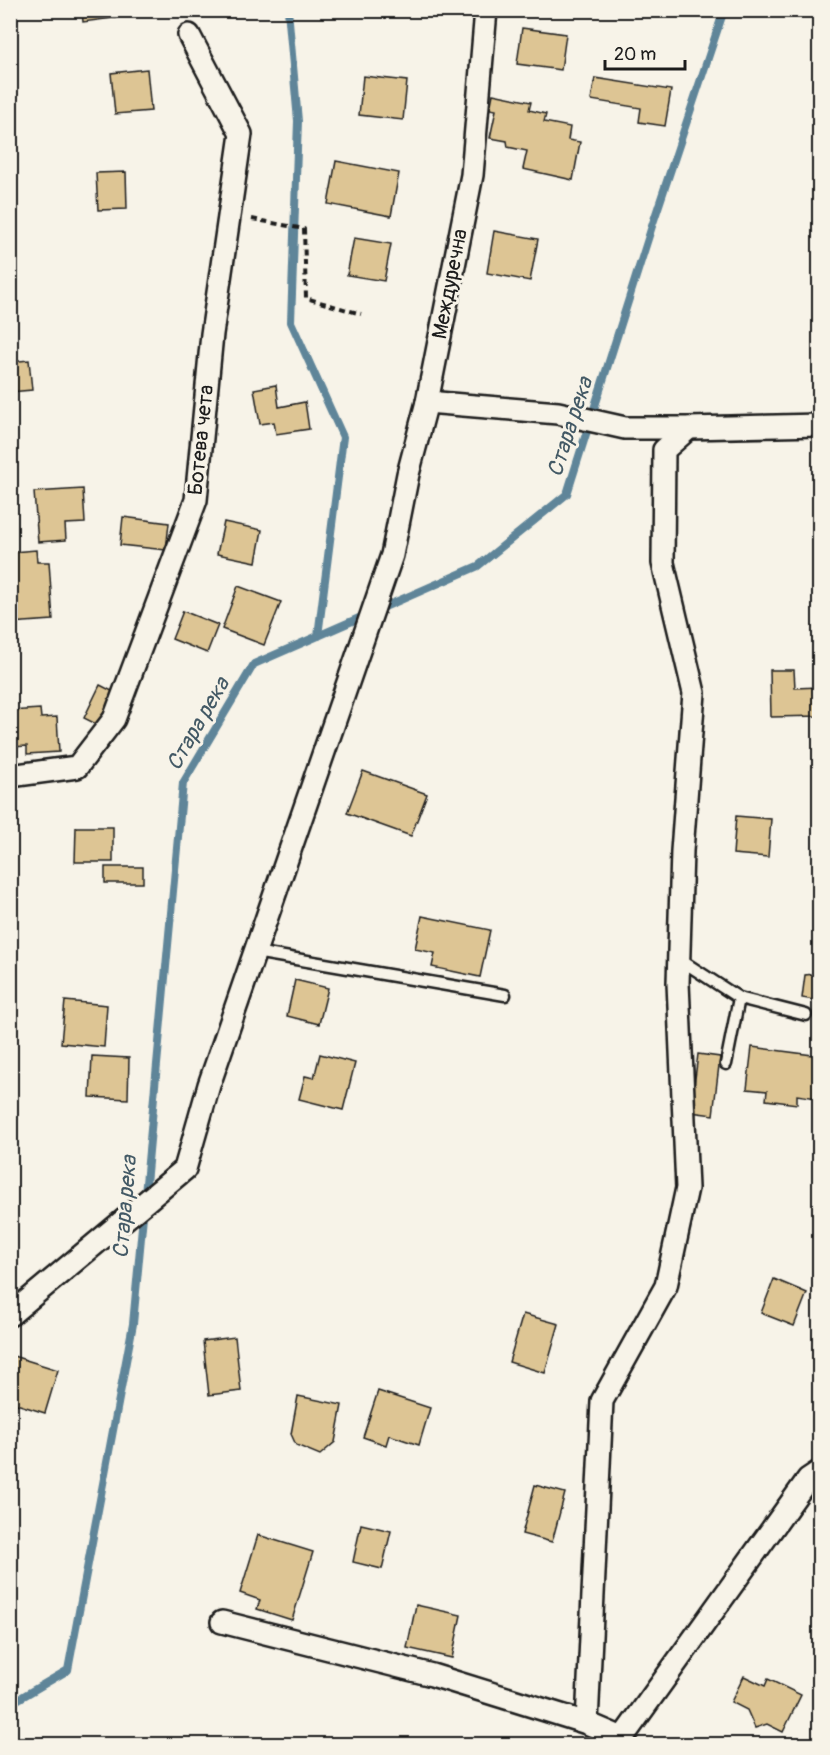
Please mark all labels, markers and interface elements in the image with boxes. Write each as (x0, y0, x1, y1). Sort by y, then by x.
scale bar (605, 33, 684, 71)
text: 20 m (614, 43, 656, 66)
street label: Междуречна (426, 227, 474, 341)
water label: Стара река (541, 372, 600, 480)
street label: Ботева чета (182, 384, 220, 496)
water label: Стара река (160, 671, 237, 776)
water label: Стара река (107, 1153, 144, 1260)

